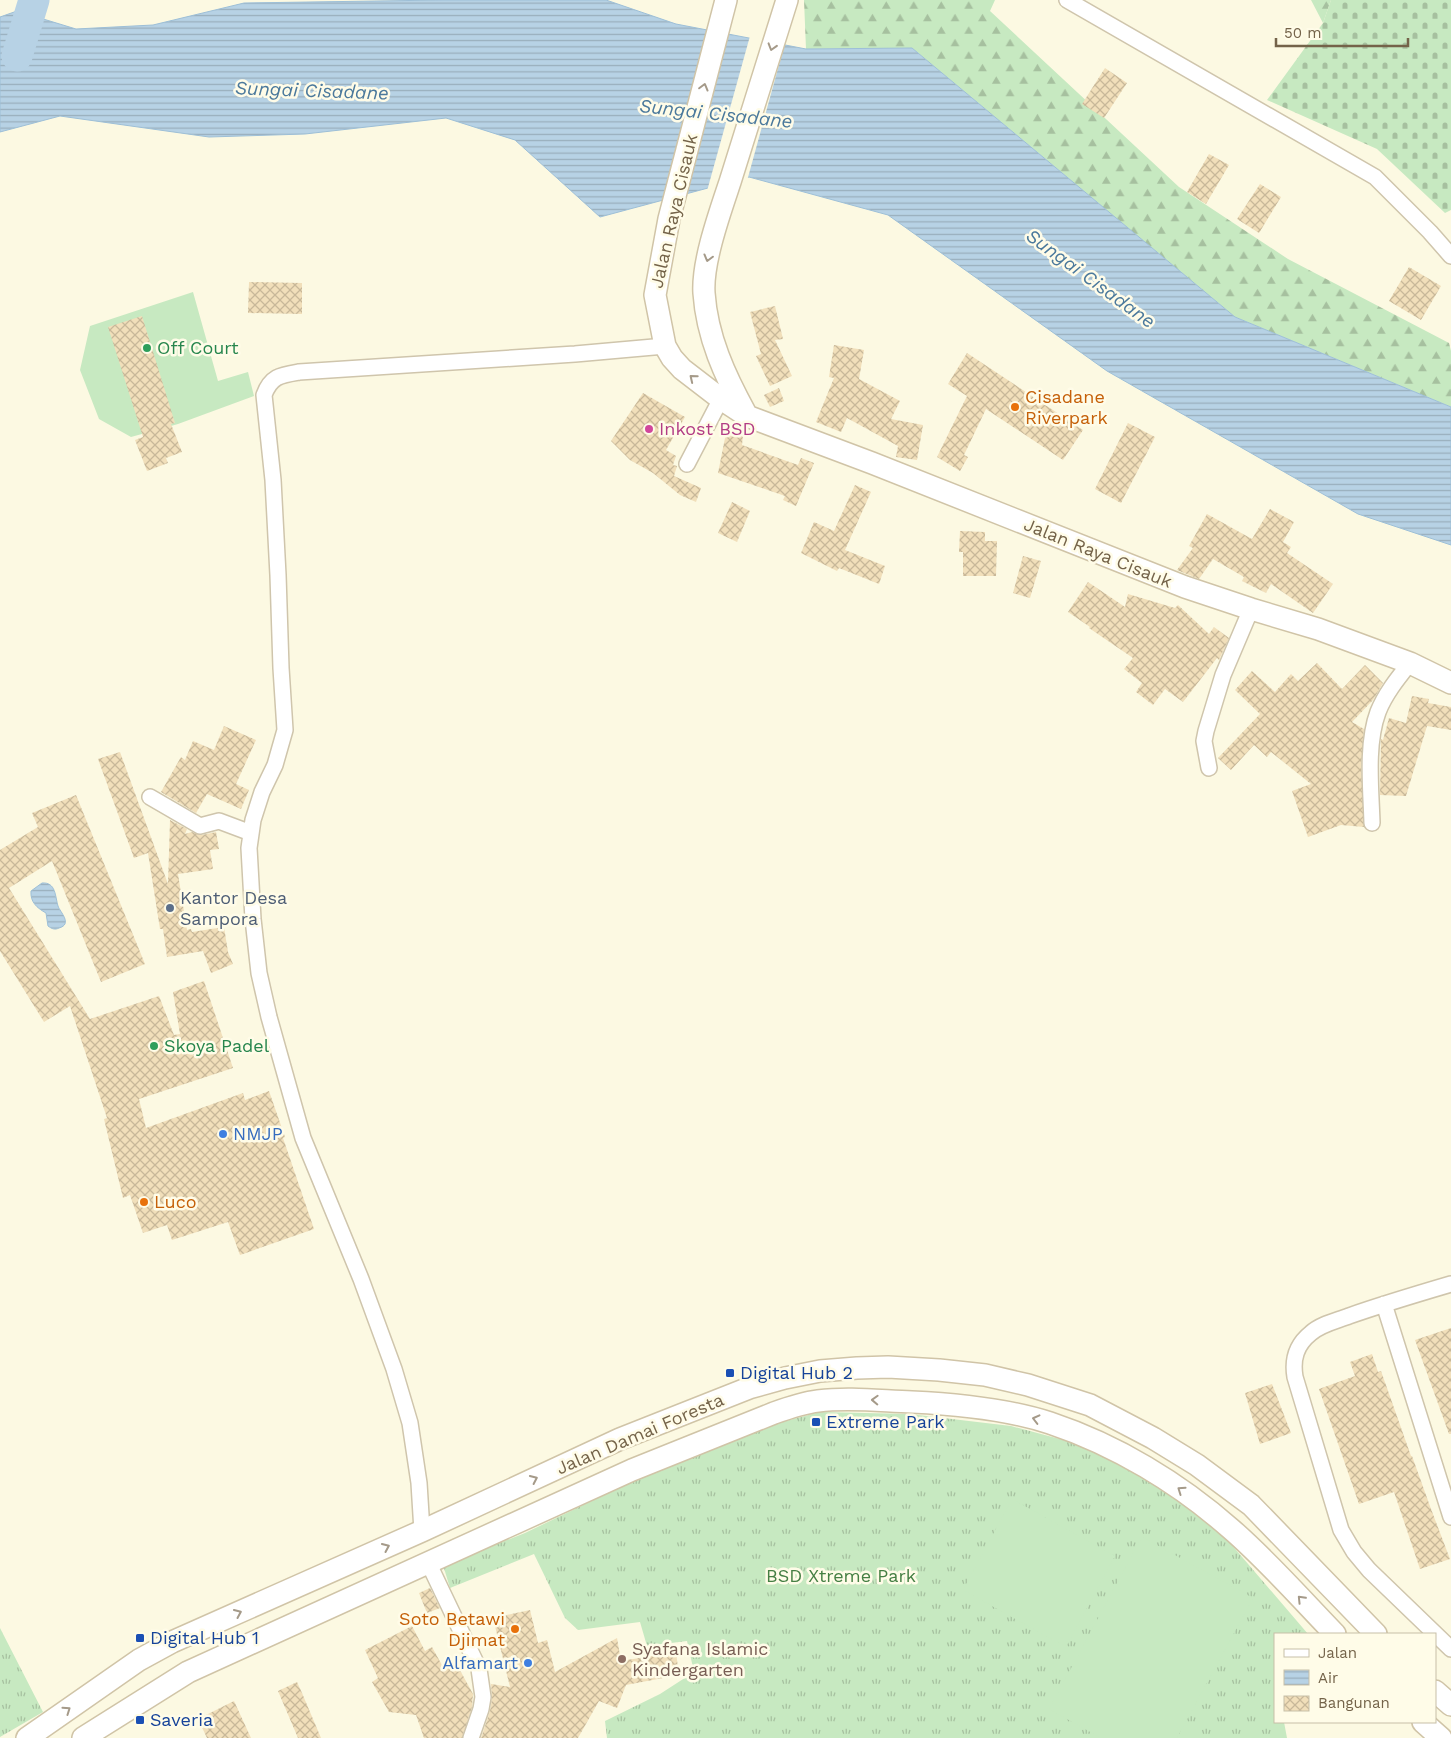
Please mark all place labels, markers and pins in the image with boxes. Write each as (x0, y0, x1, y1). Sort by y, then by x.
place label: Off Court (157, 337, 239, 358)
marker: Off Court (141, 342, 153, 354)
place label: Cisadane Riverpark (1025, 386, 1108, 428)
marker: Cisadane Riverpark (1009, 401, 1021, 413)
place label: Inkost BSD (659, 418, 756, 439)
marker: Inkost BSD (643, 423, 655, 435)
place label: Kantor Desa Sampora (180, 887, 287, 929)
marker: Kantor Desa Sampora (164, 902, 176, 914)
place label: Skoya Padel (164, 1035, 270, 1056)
marker: Skoya Padel (148, 1040, 160, 1052)
place label: NMJP (233, 1123, 283, 1144)
marker: NMJP (217, 1128, 229, 1140)
place label: Luco (154, 1191, 197, 1212)
marker: Luco (138, 1196, 150, 1208)
place label: Digital Hub 2 (740, 1362, 853, 1383)
marker: Digital Hub 2 (724, 1367, 736, 1379)
place label: Extreme Park (826, 1411, 944, 1432)
marker: Extreme Park (810, 1416, 822, 1428)
place label: Soto Betawi Djimat (399, 1608, 505, 1650)
marker: Soto Betawi Djimat (509, 1623, 521, 1635)
place label: Digital Hub 1 (150, 1627, 259, 1648)
marker: Digital Hub 1 (134, 1632, 146, 1644)
place label: Syafana Islamic Kindergarten (632, 1638, 768, 1680)
place label: Alfamart (442, 1652, 518, 1673)
marker: Syafana Islamic Kindergarten (616, 1653, 628, 1665)
marker: Alfamart (522, 1657, 534, 1669)
place label: Saveria (150, 1709, 213, 1730)
marker: Saveria (134, 1714, 146, 1726)

